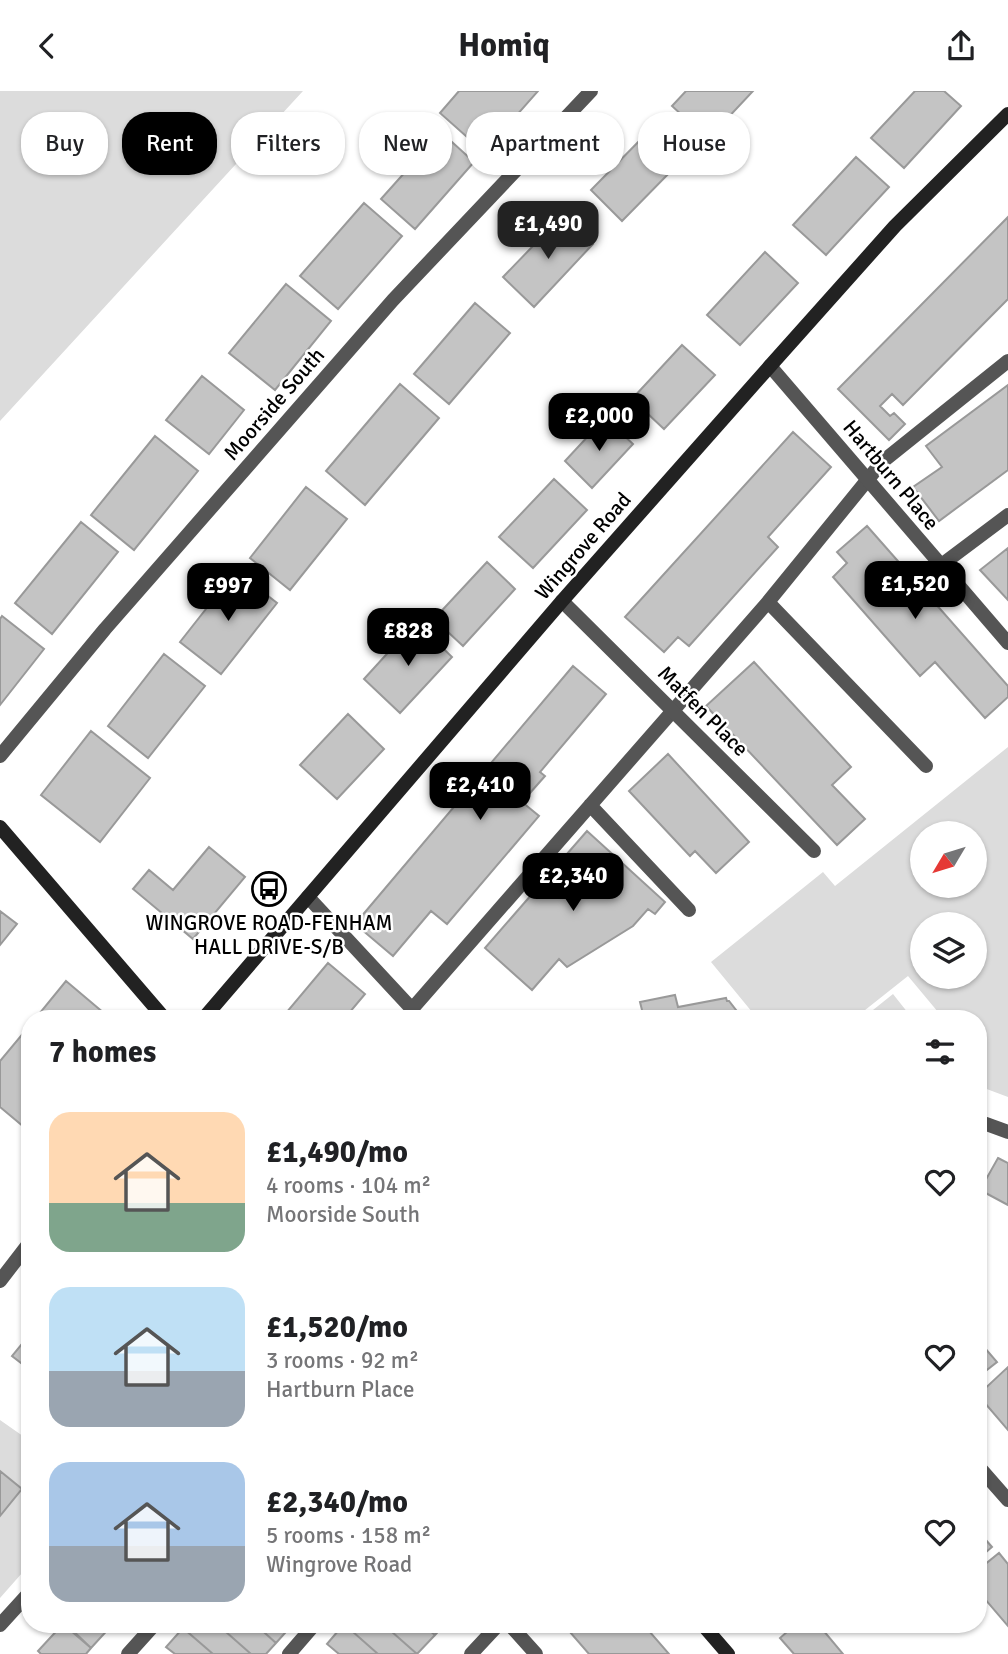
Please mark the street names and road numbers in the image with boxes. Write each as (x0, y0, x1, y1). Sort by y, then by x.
street label: Moorside South (218, 342, 330, 466)
street label: Hartburn Place (837, 415, 945, 535)
street label: Wingrove Road (529, 487, 637, 605)
street label: Matfen Place (652, 660, 754, 762)

